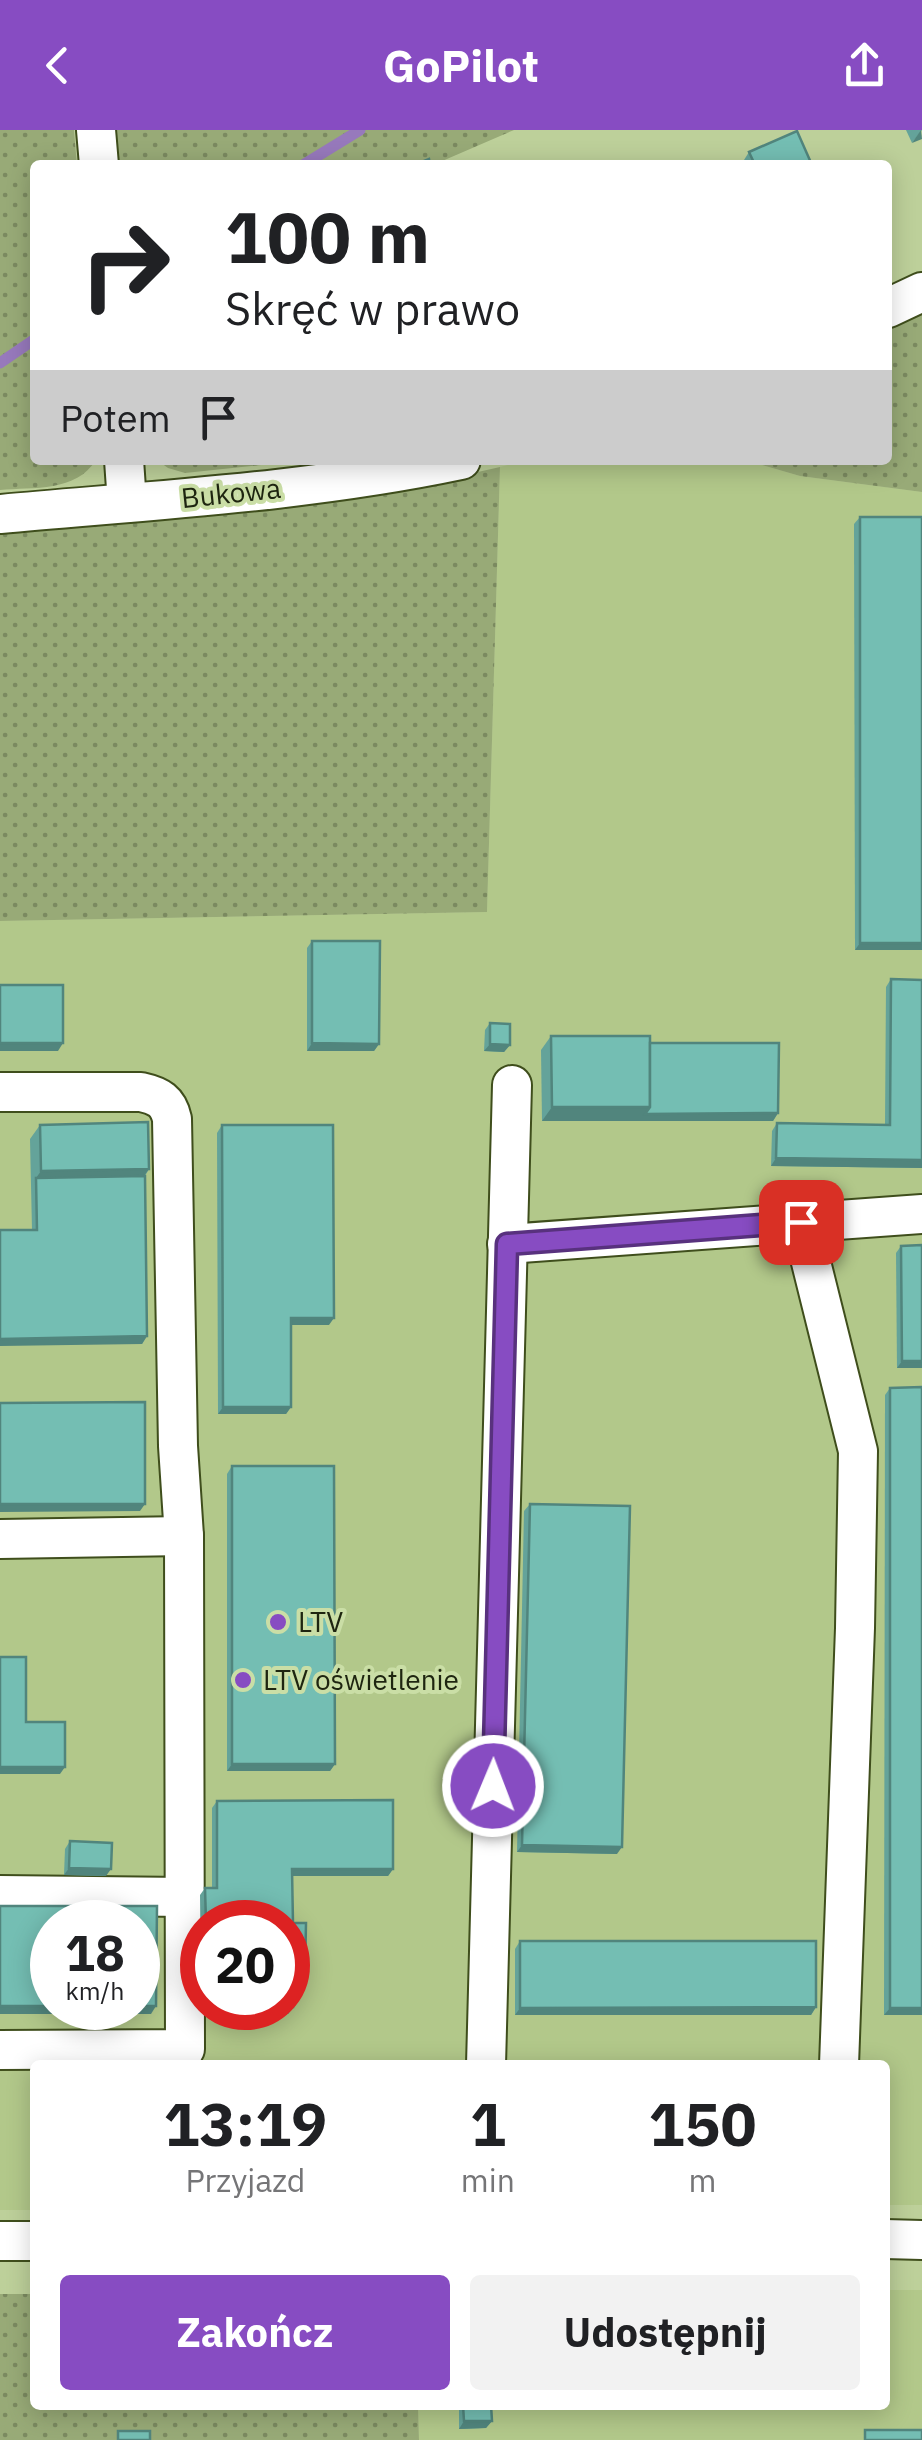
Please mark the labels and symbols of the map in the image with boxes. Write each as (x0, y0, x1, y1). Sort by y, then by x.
street label: Bukowa (179, 469, 283, 516)
pin (759, 1180, 844, 1265)
place label: LTV (298, 1603, 343, 1640)
marker: LTV (267, 1611, 289, 1633)
place label: LTV oświetlenie (263, 1661, 459, 1698)
marker: LTV oświetlenie (232, 1669, 254, 1691)
position arrow (441, 1734, 545, 1838)
speed limit sign: 20 (180, 1900, 310, 2030)

